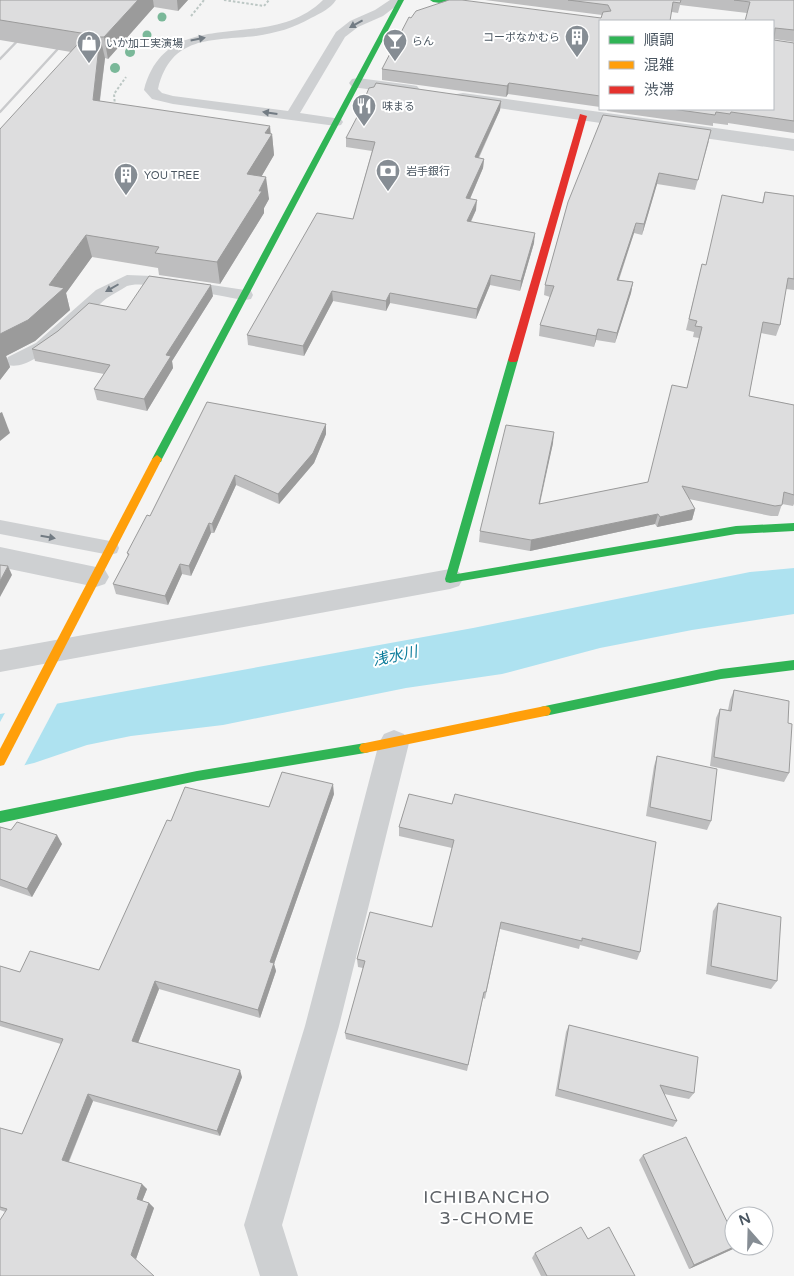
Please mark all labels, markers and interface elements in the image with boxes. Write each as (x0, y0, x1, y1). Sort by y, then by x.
one-way arrow (349, 20, 362, 29)
legend (599, 20, 774, 110)
building icon: コーポなかむら (564, 24, 590, 58)
bar icon: らん (382, 28, 408, 62)
shop icon: いか加工実演場 (76, 30, 102, 64)
place label: コーポなかむら (483, 31, 560, 44)
text: 順調 (644, 31, 674, 49)
one-way arrow (191, 35, 207, 43)
place label: らん (412, 35, 434, 48)
place label: いか加工実演場 (106, 37, 183, 50)
text: 混雑 (644, 56, 674, 74)
text: 渋滞 (644, 81, 674, 99)
restaurant icon: 味まる (351, 93, 377, 127)
place label: 味まる (382, 100, 415, 113)
one-way arrow (262, 109, 278, 117)
bank icon: 岩手銀行 (375, 158, 401, 192)
building icon: YOU TREE (113, 162, 139, 196)
place label: 岩手銀行 (406, 165, 450, 178)
place label: YOU TREE (144, 169, 199, 182)
one-way arrow (105, 284, 120, 292)
one-way arrow (40, 533, 56, 541)
water label: 浅水川 (371, 642, 421, 669)
district label: ICHIBANCHO 3-CHOME (423, 1186, 551, 1229)
north arrow (724, 1206, 774, 1256)
text: N (737, 1209, 753, 1229)

